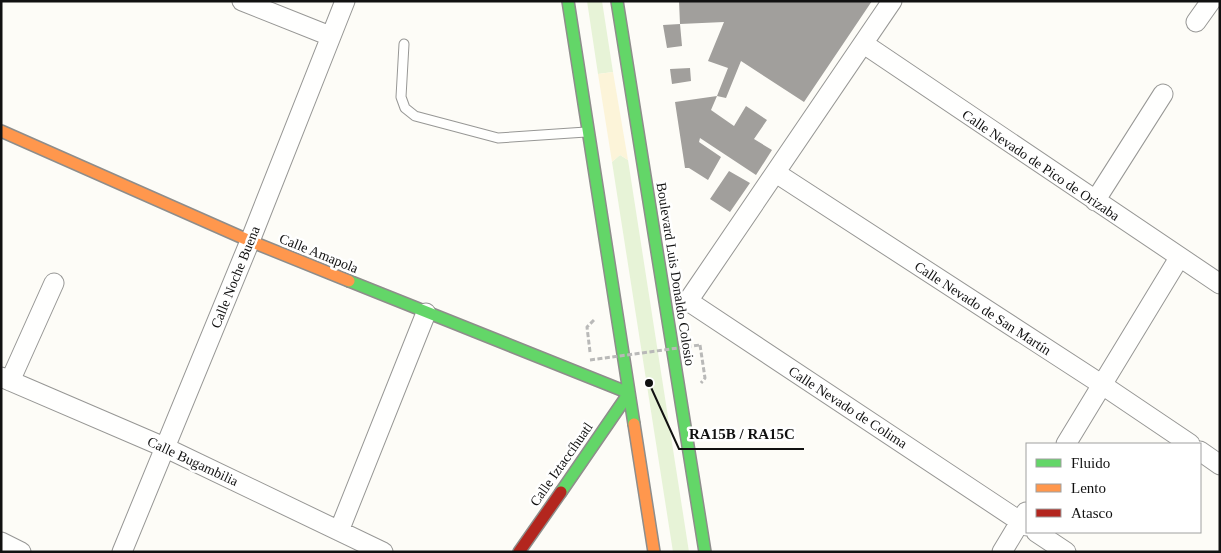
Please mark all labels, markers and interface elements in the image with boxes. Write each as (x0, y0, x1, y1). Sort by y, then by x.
street label: Calle Nevado de Pico de Orizaba (959, 107, 1123, 224)
street label: Boulevard Luis Donaldo Colosio (654, 181, 697, 367)
street label: Calle Noche Buena (208, 223, 263, 330)
street label: Calle Amapola (277, 231, 361, 276)
street label: Calle Nevado de San Martín (912, 259, 1054, 358)
street label: Calle Nevado de Colima (786, 364, 910, 452)
callout: RA15B / RA15C (679, 419, 804, 449)
street label: Calle Iztaccíhuatl (527, 420, 596, 509)
text: RA15B / RA15C (689, 426, 795, 442)
street label: Calle Bugambilia (145, 434, 241, 489)
legend (1026, 443, 1201, 533)
text: Fluido (1071, 455, 1110, 471)
text: Lento (1071, 480, 1106, 496)
text: Atasco (1071, 505, 1113, 521)

